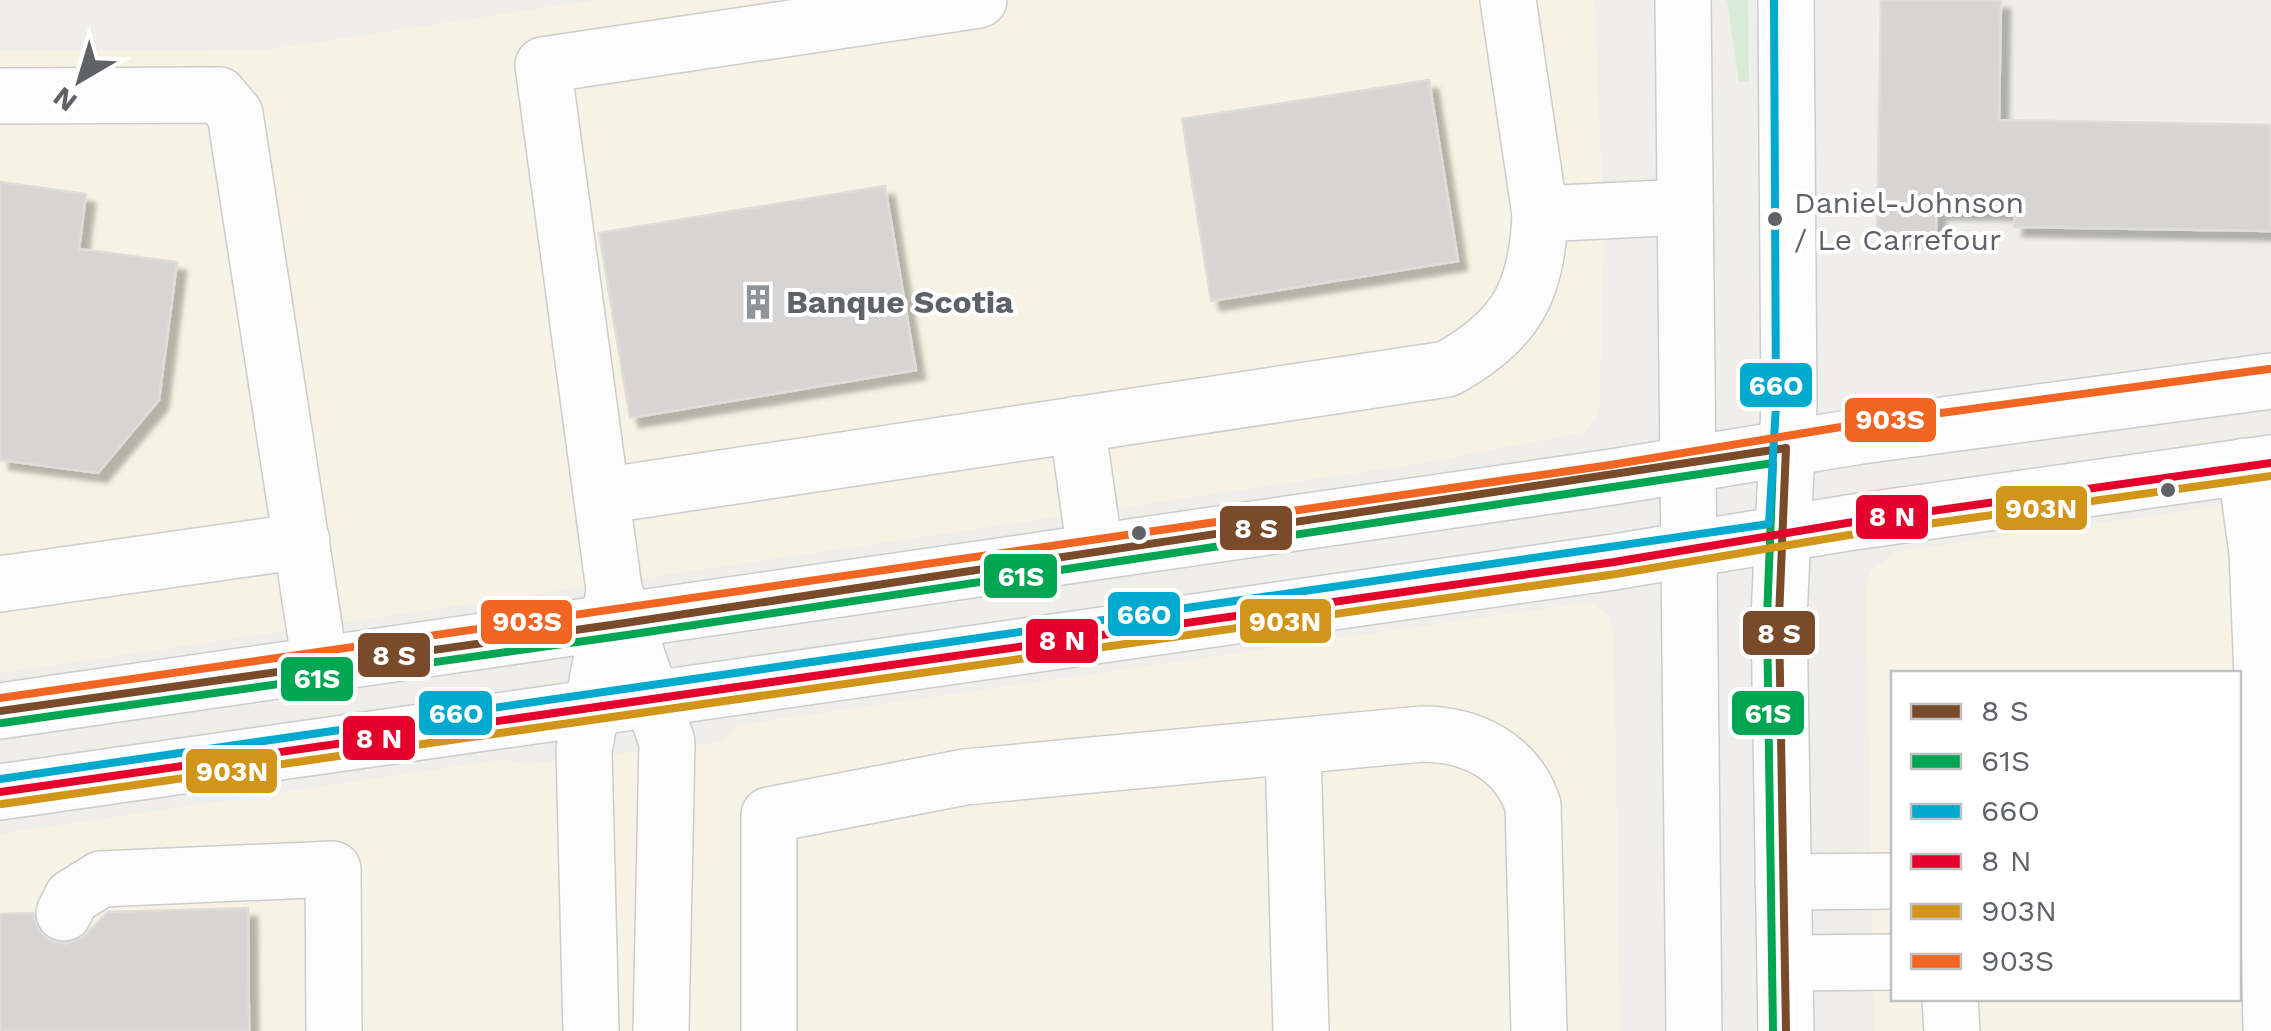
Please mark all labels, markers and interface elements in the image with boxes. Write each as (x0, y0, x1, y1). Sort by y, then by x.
north arrow (30, 30, 130, 130)
text: N (47, 80, 83, 119)
place label: Daniel-Johnson / Le Carrefour (1794, 185, 2024, 257)
marker: Daniel-Johnson / Le Carrefour (1765, 209, 1785, 229)
building icon: Banque Scotia (739, 283, 777, 321)
place label: Banque Scotia (786, 283, 1014, 321)
line badge: 66O (1738, 361, 1814, 409)
text: 66O (1748, 369, 1804, 402)
line badge: 903S (1843, 396, 1938, 444)
text: 903S (1855, 403, 1925, 436)
unlabelled marker (2158, 480, 2178, 500)
line badge: 903N (1994, 484, 2089, 532)
text: 903N (2005, 492, 2077, 525)
line badge: 8 N (1854, 493, 1930, 541)
text: 8 N (1869, 500, 1915, 533)
line badge: 8 S (1218, 504, 1294, 552)
text: 8 S (1234, 512, 1278, 545)
unlabelled marker (1129, 523, 1149, 543)
line badge: 61S (982, 552, 1059, 600)
text: 61S (998, 560, 1044, 593)
line badge: 66O (1106, 590, 1182, 638)
line badge: 903N (1238, 597, 1333, 645)
line badge: 903S (479, 598, 574, 646)
text: 66O (1116, 598, 1172, 631)
text: 903S (492, 605, 562, 638)
text: 903N (1249, 605, 1321, 638)
line badge: 8 S (1741, 609, 1817, 657)
line badge: 8 N (1024, 617, 1100, 665)
text: 8 S (1757, 617, 1801, 650)
text: 8 N (1039, 624, 1085, 657)
line badge: 8 S (356, 631, 432, 679)
text: 8 S (372, 639, 416, 672)
line badge: 61S (279, 655, 355, 703)
text: 61S (294, 662, 340, 695)
legend (1891, 671, 2241, 1001)
line badge: 66O (417, 689, 494, 737)
line badge: 61S (1730, 689, 1806, 737)
text: 8 S (1981, 693, 2029, 728)
text: 66O (428, 697, 484, 730)
text: 61S (1745, 697, 1791, 730)
line badge: 8 N (341, 714, 417, 762)
text: 8 N (356, 722, 402, 755)
text: 61S (1981, 743, 2030, 778)
line badge: 903N (184, 747, 279, 795)
text: 903N (196, 755, 268, 788)
text: 66O (1981, 793, 2040, 828)
text: 8 N (1981, 843, 2032, 878)
text: 903N (1981, 893, 2057, 928)
text: 903S (1981, 943, 2054, 978)

